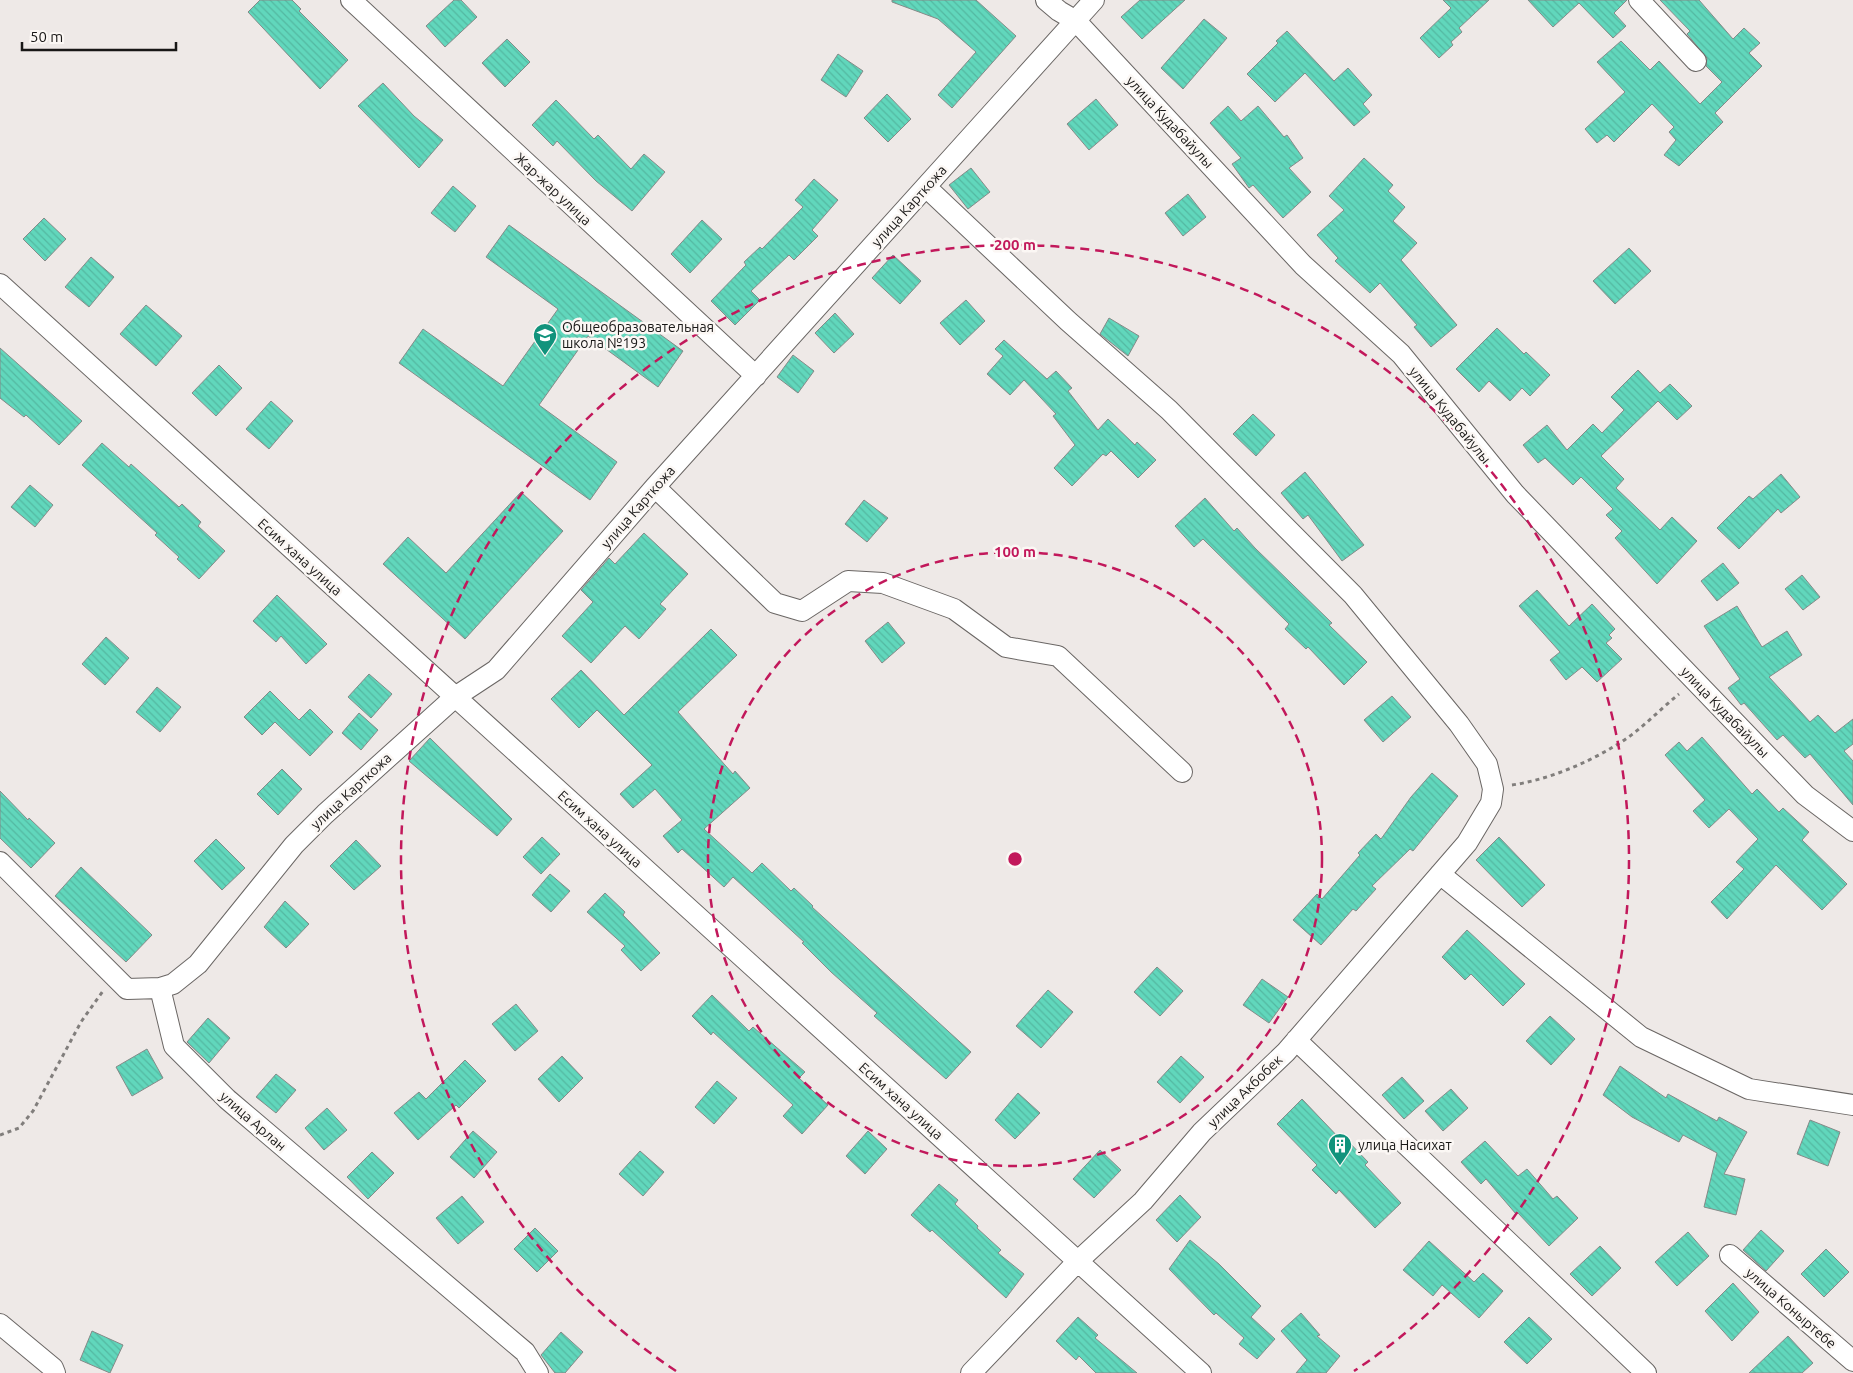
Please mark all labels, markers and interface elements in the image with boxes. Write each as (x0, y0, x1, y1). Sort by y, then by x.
scale bar (22, 20, 176, 52)
text: 50 m (30, 28, 63, 45)
street label: улица Кудабайулы (1123, 73, 1217, 171)
street label: Жар-жар улица (511, 149, 595, 229)
street label: улица Карткожа (868, 162, 950, 250)
text: 200 m (994, 236, 1036, 253)
place label: Общеобразовательная школа №193 (562, 319, 714, 351)
school or university icon: Общеобразовательная школа №193 (532, 322, 558, 356)
street label: улица Кудабайулы (1406, 363, 1494, 467)
street label: улица Карткожа (598, 462, 678, 552)
street label: Есим хана улица (255, 515, 345, 599)
text: 100 m (994, 543, 1036, 560)
street label: улица Кудабайулы (1677, 663, 1773, 761)
street label: улица Карткожа (307, 750, 395, 832)
street label: Есим хана улица (555, 787, 645, 871)
centre of rings (1006, 850, 1024, 868)
street label: улица Акбобек (1204, 1051, 1286, 1131)
street label: Есим хана улица (856, 1059, 946, 1143)
street label: улица Арлан (217, 1088, 289, 1154)
building icon: улица Насихат (1327, 1132, 1353, 1166)
place label: улица Насихат (1358, 1137, 1452, 1153)
street label: улица Коныртебе (1742, 1264, 1840, 1352)

